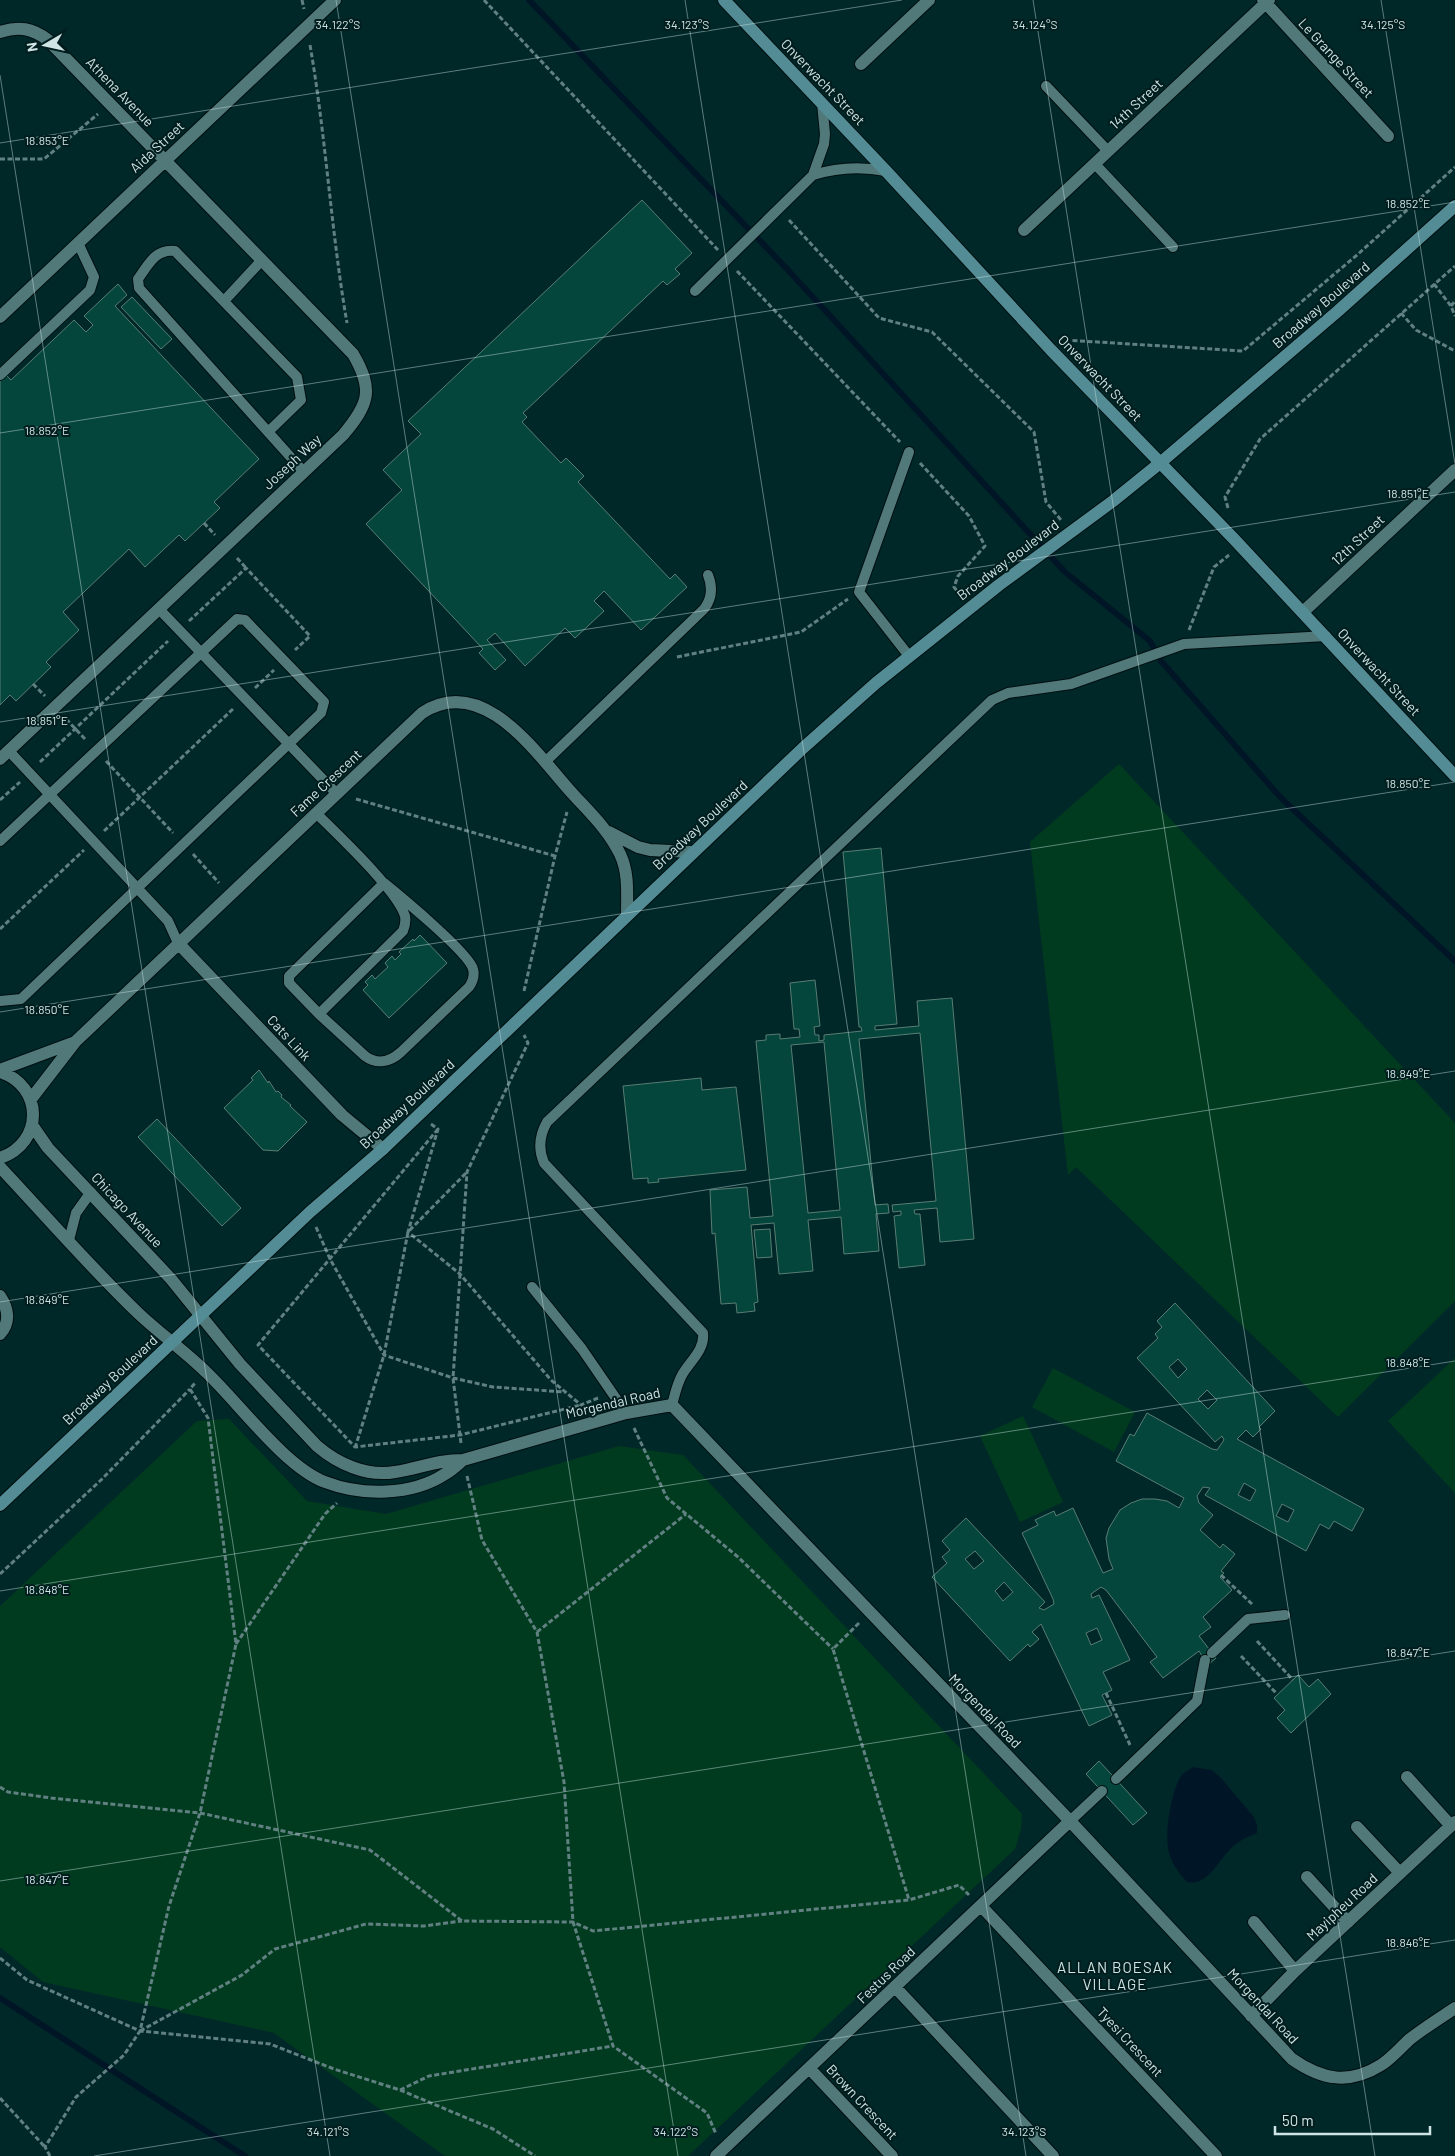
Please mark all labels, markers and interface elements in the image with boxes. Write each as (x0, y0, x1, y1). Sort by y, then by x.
street label: Le Grange Street (1295, 14, 1378, 101)
text: 34.122°S (316, 17, 360, 31)
text: 34.123°S (665, 17, 709, 31)
text: 34.124°S (1013, 17, 1057, 31)
text: 34.125°S (1361, 17, 1405, 31)
north arrow (20, 20, 70, 70)
street label: Onverwacht Street (778, 35, 869, 128)
text: N (23, 41, 41, 53)
street label: Athena Avenue (83, 53, 158, 130)
street label: 14th Street (1106, 75, 1166, 132)
street label: Aida Street (126, 117, 187, 176)
text: 18.853°E (25, 133, 69, 147)
text: 18.852°E (1386, 196, 1430, 210)
street label: Broadway Boulevard (1269, 258, 1373, 351)
street label: Onverwacht Street (1055, 331, 1146, 424)
text: 18.852°E (25, 423, 69, 437)
street label: Joseph Way (259, 430, 325, 493)
text: 18.851°E (1387, 486, 1429, 500)
street label: 12th Street (1328, 511, 1388, 568)
street label: Broadway Boulevard (953, 516, 1062, 603)
street label: Onverwacht Street (1334, 624, 1424, 719)
text: 18.851°E (26, 713, 68, 727)
street label: Fame Crescent (286, 745, 365, 820)
street label: Broadway Boulevard (649, 776, 751, 873)
text: 18.850°E (1386, 776, 1430, 790)
text: 18.850°E (25, 1002, 69, 1016)
street label: Cats Link (264, 1011, 315, 1064)
street label: Broadway Boulevard (356, 1055, 458, 1152)
text: 18.849°E (1386, 1066, 1430, 1080)
street label: Chicago Avenue (88, 1169, 166, 1251)
text: 18.849°E (25, 1292, 69, 1306)
street label: Broadway Boulevard (59, 1331, 161, 1428)
text: 18.848°E (1386, 1355, 1430, 1369)
street label: Morgendal Road (564, 1383, 662, 1422)
text: 18.848°E (25, 1582, 69, 1596)
text: 18.847°E (1386, 1645, 1430, 1659)
street label: Morgendal Road (946, 1670, 1025, 1751)
street label: Mayipheu Road (1303, 1869, 1381, 1944)
text: 18.847°E (25, 1872, 69, 1886)
text: 18.846°E (1386, 1935, 1430, 1949)
street label: Festus Road (853, 1943, 918, 2007)
district label: ALLAN BOESAK VILLAGE (1057, 1958, 1173, 1993)
street label: Morgendal Road (1224, 1964, 1303, 2047)
street label: Tyesi Crescent (1094, 2003, 1167, 2080)
street label: Brown Crescent (823, 2061, 901, 2143)
scale bar (1275, 2104, 1430, 2136)
text: 50 m (1282, 2111, 1314, 2129)
text: 34.121°S (307, 2124, 349, 2138)
text: 34.122°S (654, 2124, 698, 2138)
text: 34.123°S (1002, 2124, 1046, 2138)

